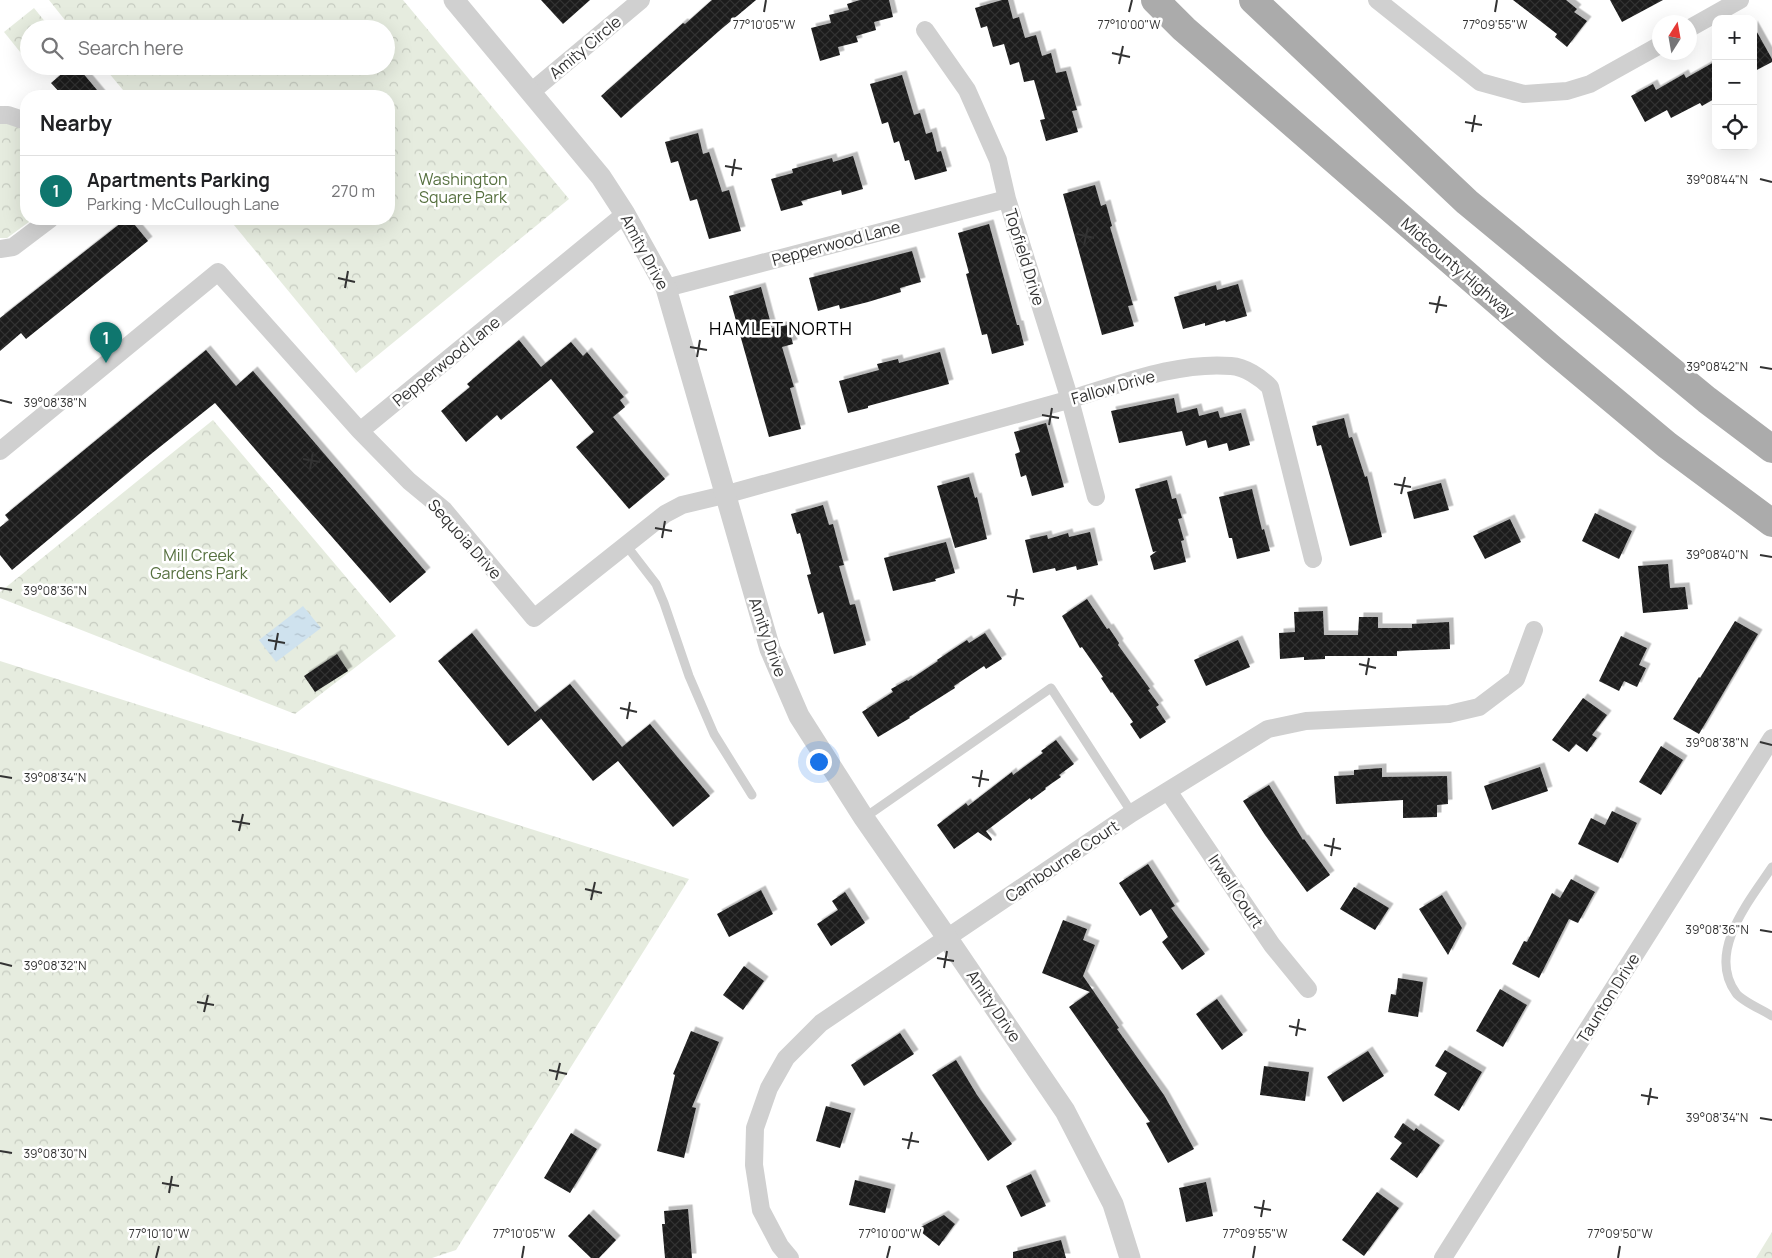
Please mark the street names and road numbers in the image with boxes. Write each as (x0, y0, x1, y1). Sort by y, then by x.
street label: Amity Circle (544, 10, 626, 84)
street label: Topfield Drive (1000, 206, 1050, 308)
street label: Amity Drive (616, 210, 674, 294)
street label: Midcounty Highway (1396, 213, 1520, 324)
street label: Pepperwood Lane (769, 215, 903, 271)
street label: Pepperwood Lane (388, 311, 504, 411)
street label: Fallow Drive (1069, 365, 1157, 409)
street label: Sequoia Drive (423, 494, 507, 584)
street label: Amity Drive (744, 594, 792, 680)
street label: Cambourne Court (1001, 815, 1123, 907)
street label: Irwell Court (1203, 850, 1269, 932)
street label: Taunton Drive (1572, 949, 1644, 1047)
street label: Amity Drive (962, 966, 1026, 1046)

